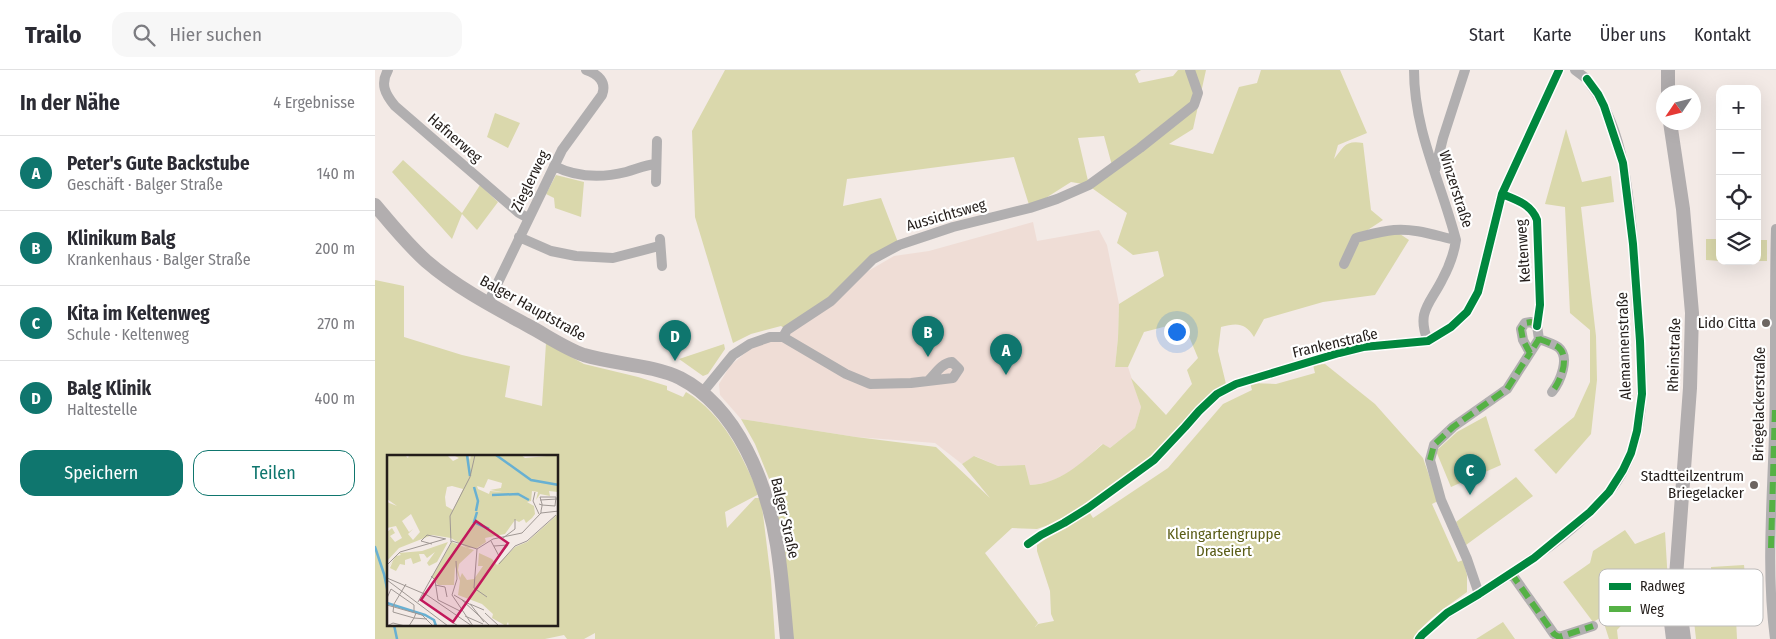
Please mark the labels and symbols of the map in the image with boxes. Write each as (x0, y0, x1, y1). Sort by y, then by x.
north arrow (1656, 85, 1701, 130)
street label: Hafnerweg (424, 110, 486, 166)
street label: Zieglerweg (507, 147, 553, 215)
street label: Winzerstraße (1435, 148, 1477, 230)
street label: Aussichtsweg (904, 195, 988, 235)
street label: Keltenweg (1512, 219, 1534, 283)
street label: Balger Hauptstraße (477, 271, 589, 345)
street label: Alemannenstraße (1613, 292, 1635, 400)
place label: Lido Citta (1698, 314, 1756, 332)
pin: B (912, 316, 944, 357)
marker: Lido Citta (1760, 317, 1772, 329)
street label: Rheinstraße (1664, 318, 1684, 392)
your location (1164, 319, 1190, 345)
pin: D (659, 320, 691, 361)
street label: Frankenstraße (1291, 324, 1379, 362)
pin: A (990, 334, 1022, 375)
street label: Briegelackerstraße (1749, 347, 1769, 461)
pin: C (1454, 454, 1486, 495)
inset map (387, 455, 559, 626)
place label: Stadtteilzentrum Briegelacker (1641, 467, 1745, 502)
street label: Balger Straße (767, 476, 803, 560)
marker: Stadtteilzentrum Briegelacker (1748, 479, 1760, 491)
park label: Kleingartengruppe Draseiert (1167, 525, 1281, 560)
legend (1599, 569, 1763, 626)
text: Radweg (1640, 578, 1685, 595)
text: Weg (1640, 601, 1664, 618)

